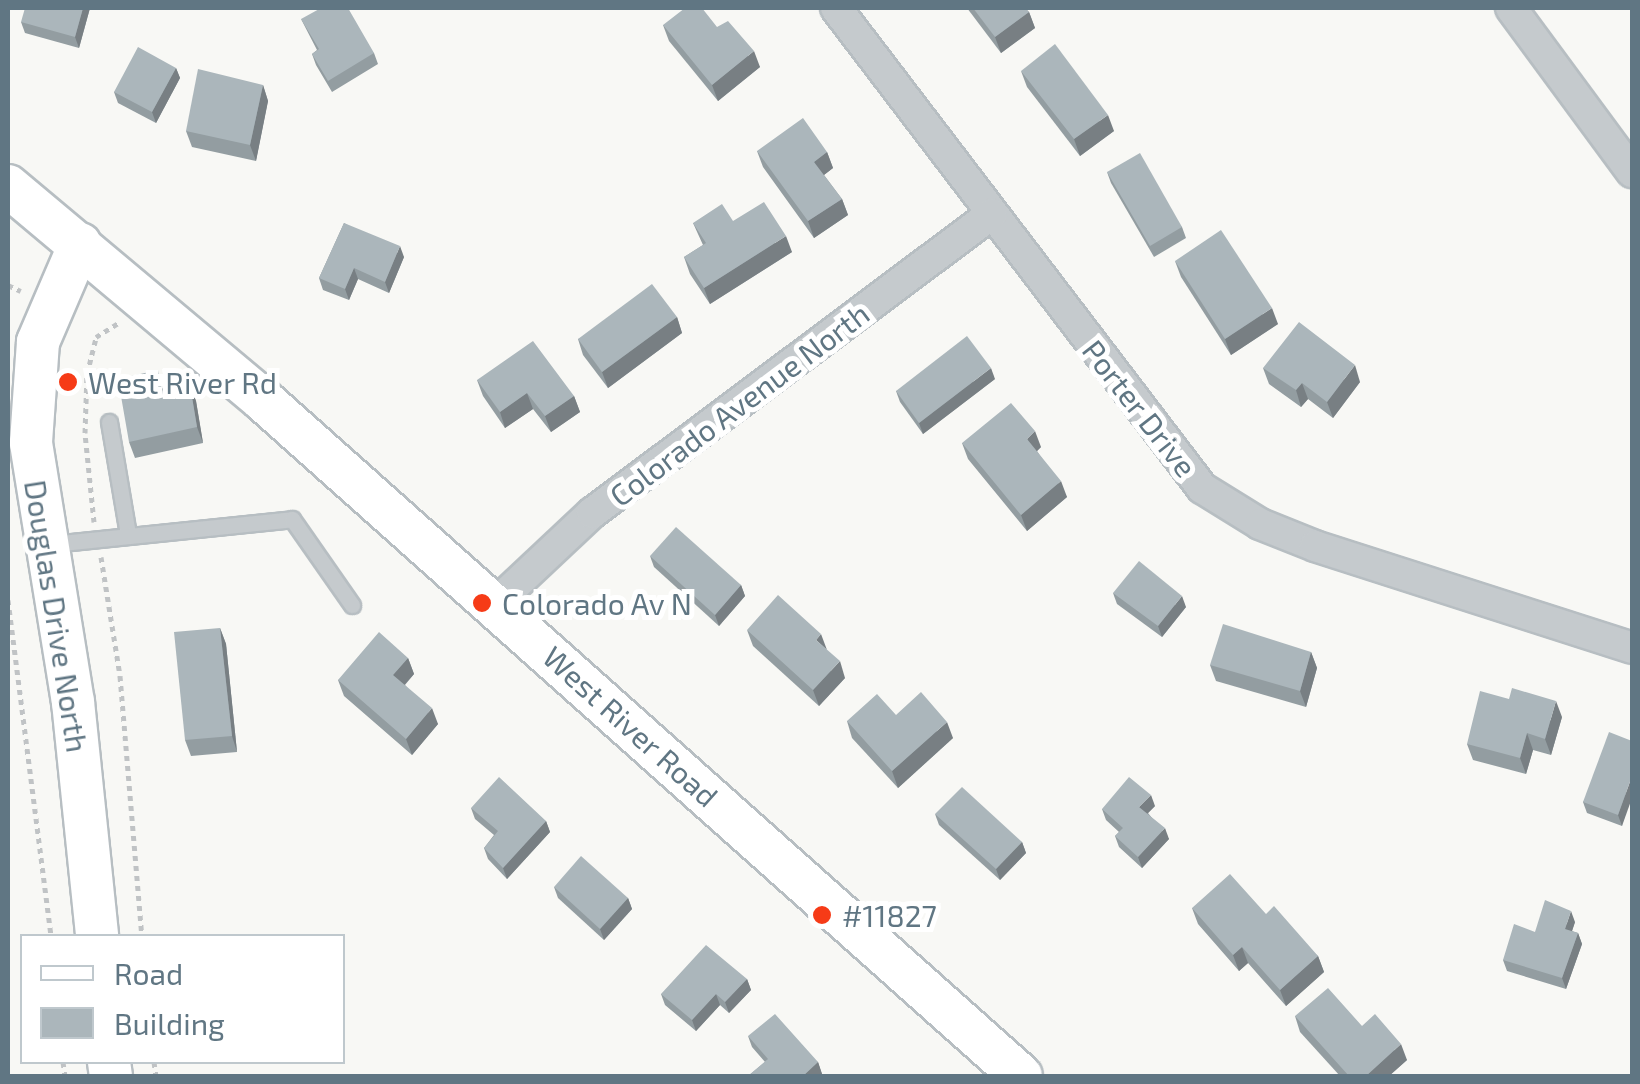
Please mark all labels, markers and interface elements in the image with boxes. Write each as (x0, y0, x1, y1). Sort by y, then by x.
street label: Colorado Avenue North (602, 295, 876, 513)
street label: Porter Drive (1075, 332, 1205, 484)
place label: West River Rd (88, 364, 278, 400)
marker: West River Rd (57, 371, 79, 393)
street label: Douglas Drive North (18, 477, 96, 755)
place label: Colorado Av N (502, 585, 693, 621)
marker: Colorado Av N (471, 592, 493, 614)
street label: West River Road (536, 638, 726, 814)
place label: #11827 (842, 897, 937, 933)
marker: #11827 (811, 904, 833, 926)
legend (20, 934, 345, 1064)
text: Road (114, 955, 183, 991)
text: Building (114, 1005, 225, 1041)

